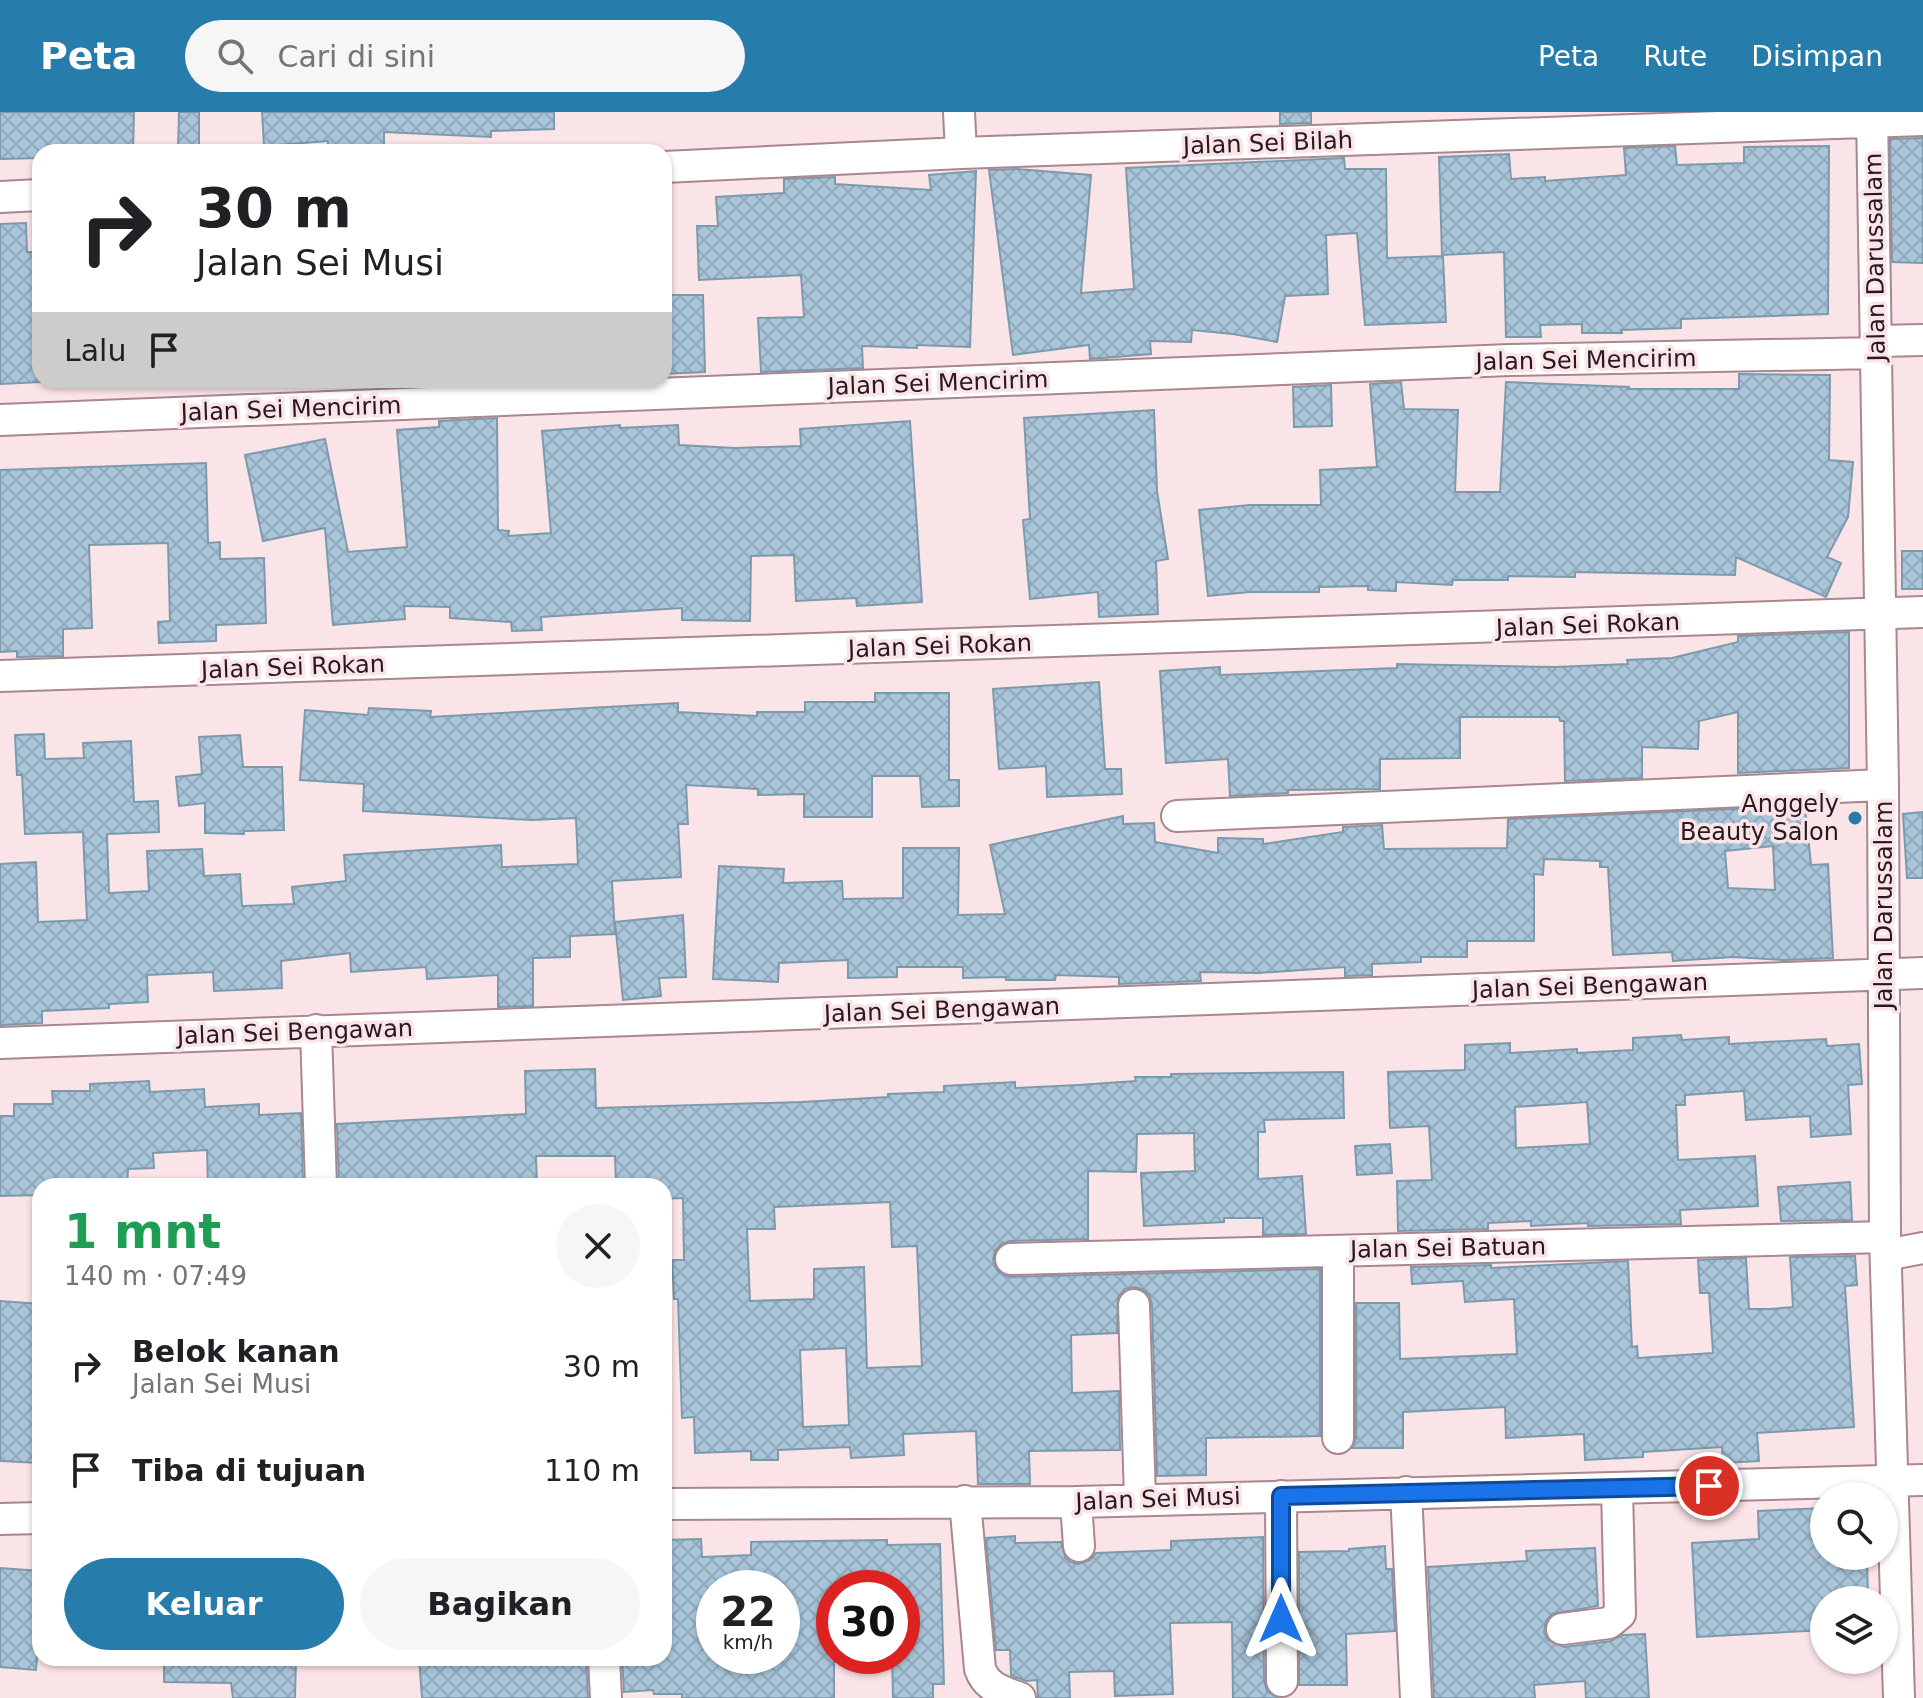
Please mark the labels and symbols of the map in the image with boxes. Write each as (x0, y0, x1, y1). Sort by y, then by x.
street label: Jalan Sei Bilah (1181, 126, 1353, 160)
street label: Jalan Darussalam (1859, 152, 1891, 364)
street label: Jalan Sei Mencirim (1473, 344, 1697, 376)
street label: Jalan Sei Mencirim (825, 365, 1049, 401)
street label: Jalan Sei Mencirim (178, 391, 402, 427)
street label: Jalan Sei Rokan (1494, 608, 1680, 642)
street label: Jalan Sei Rokan (846, 629, 1032, 663)
street label: Jalan Sei Rokan (199, 650, 385, 684)
place label: Anggely Beauty Salon (1680, 790, 1839, 846)
street label: Jalan Darussalam (1870, 801, 1898, 1011)
marker: Anggely Beauty Salon (1846, 809, 1864, 827)
street label: Jalan Sei Bengawan (1469, 968, 1709, 1004)
street label: Jalan Sei Bengawan (821, 992, 1061, 1028)
street label: Jalan Sei Bengawan (174, 1014, 414, 1050)
street label: Jalan Sei Batuan (1348, 1232, 1546, 1264)
pin (1675, 1452, 1743, 1520)
street label: Jalan Sei Musi (1073, 1482, 1241, 1516)
speed limit sign: 30 (816, 1570, 920, 1674)
position arrow (1239, 1577, 1323, 1661)

